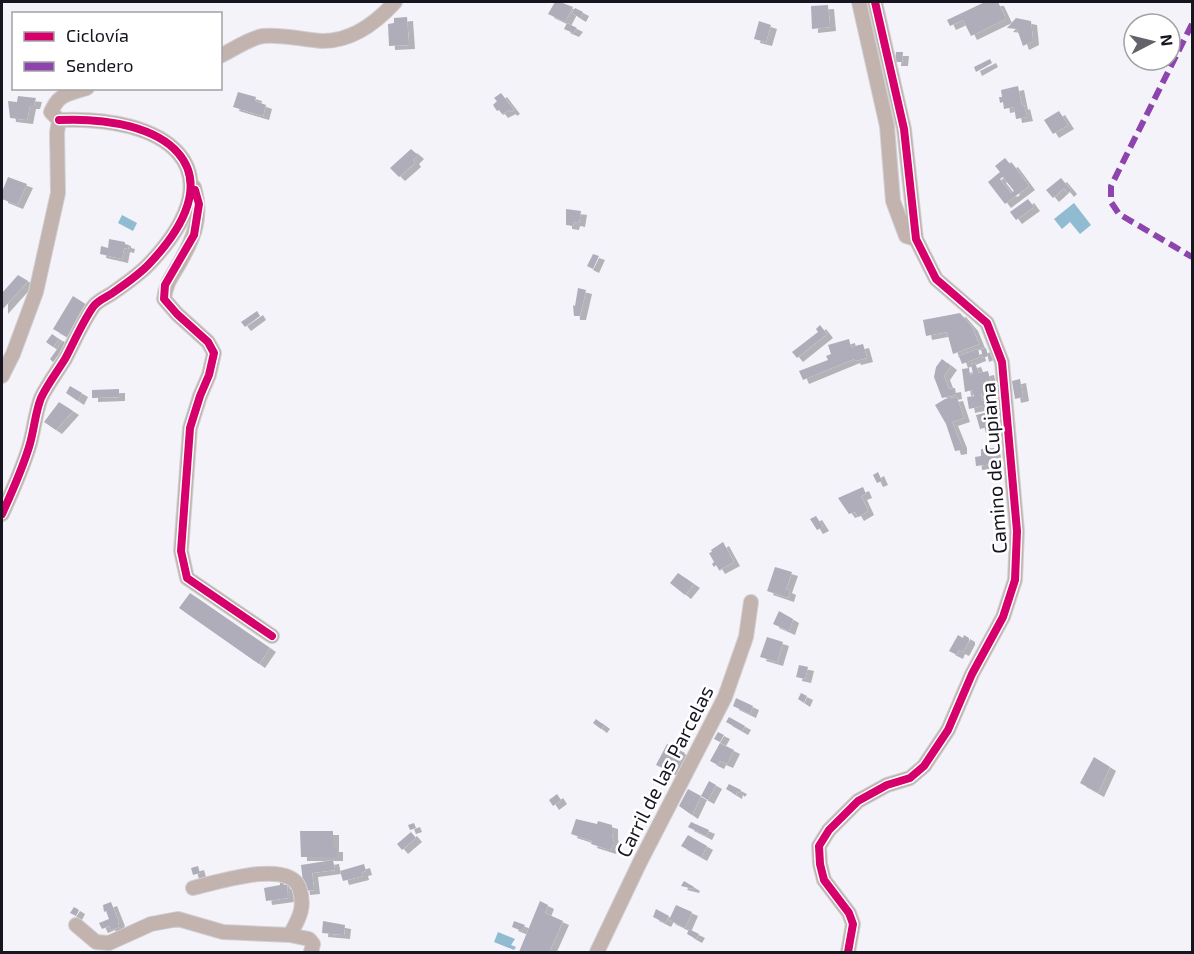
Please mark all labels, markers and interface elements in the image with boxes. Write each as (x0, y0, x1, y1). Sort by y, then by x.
legend (12, 12, 222, 90)
north arrow (1122, 12, 1182, 72)
text: Ciclovía (66, 24, 129, 46)
text: N (1157, 33, 1178, 47)
text: Sendero (66, 54, 133, 76)
street label: Camino de Cupiana (975, 381, 1011, 555)
street label: Carril de las Parcelas (610, 681, 718, 861)

